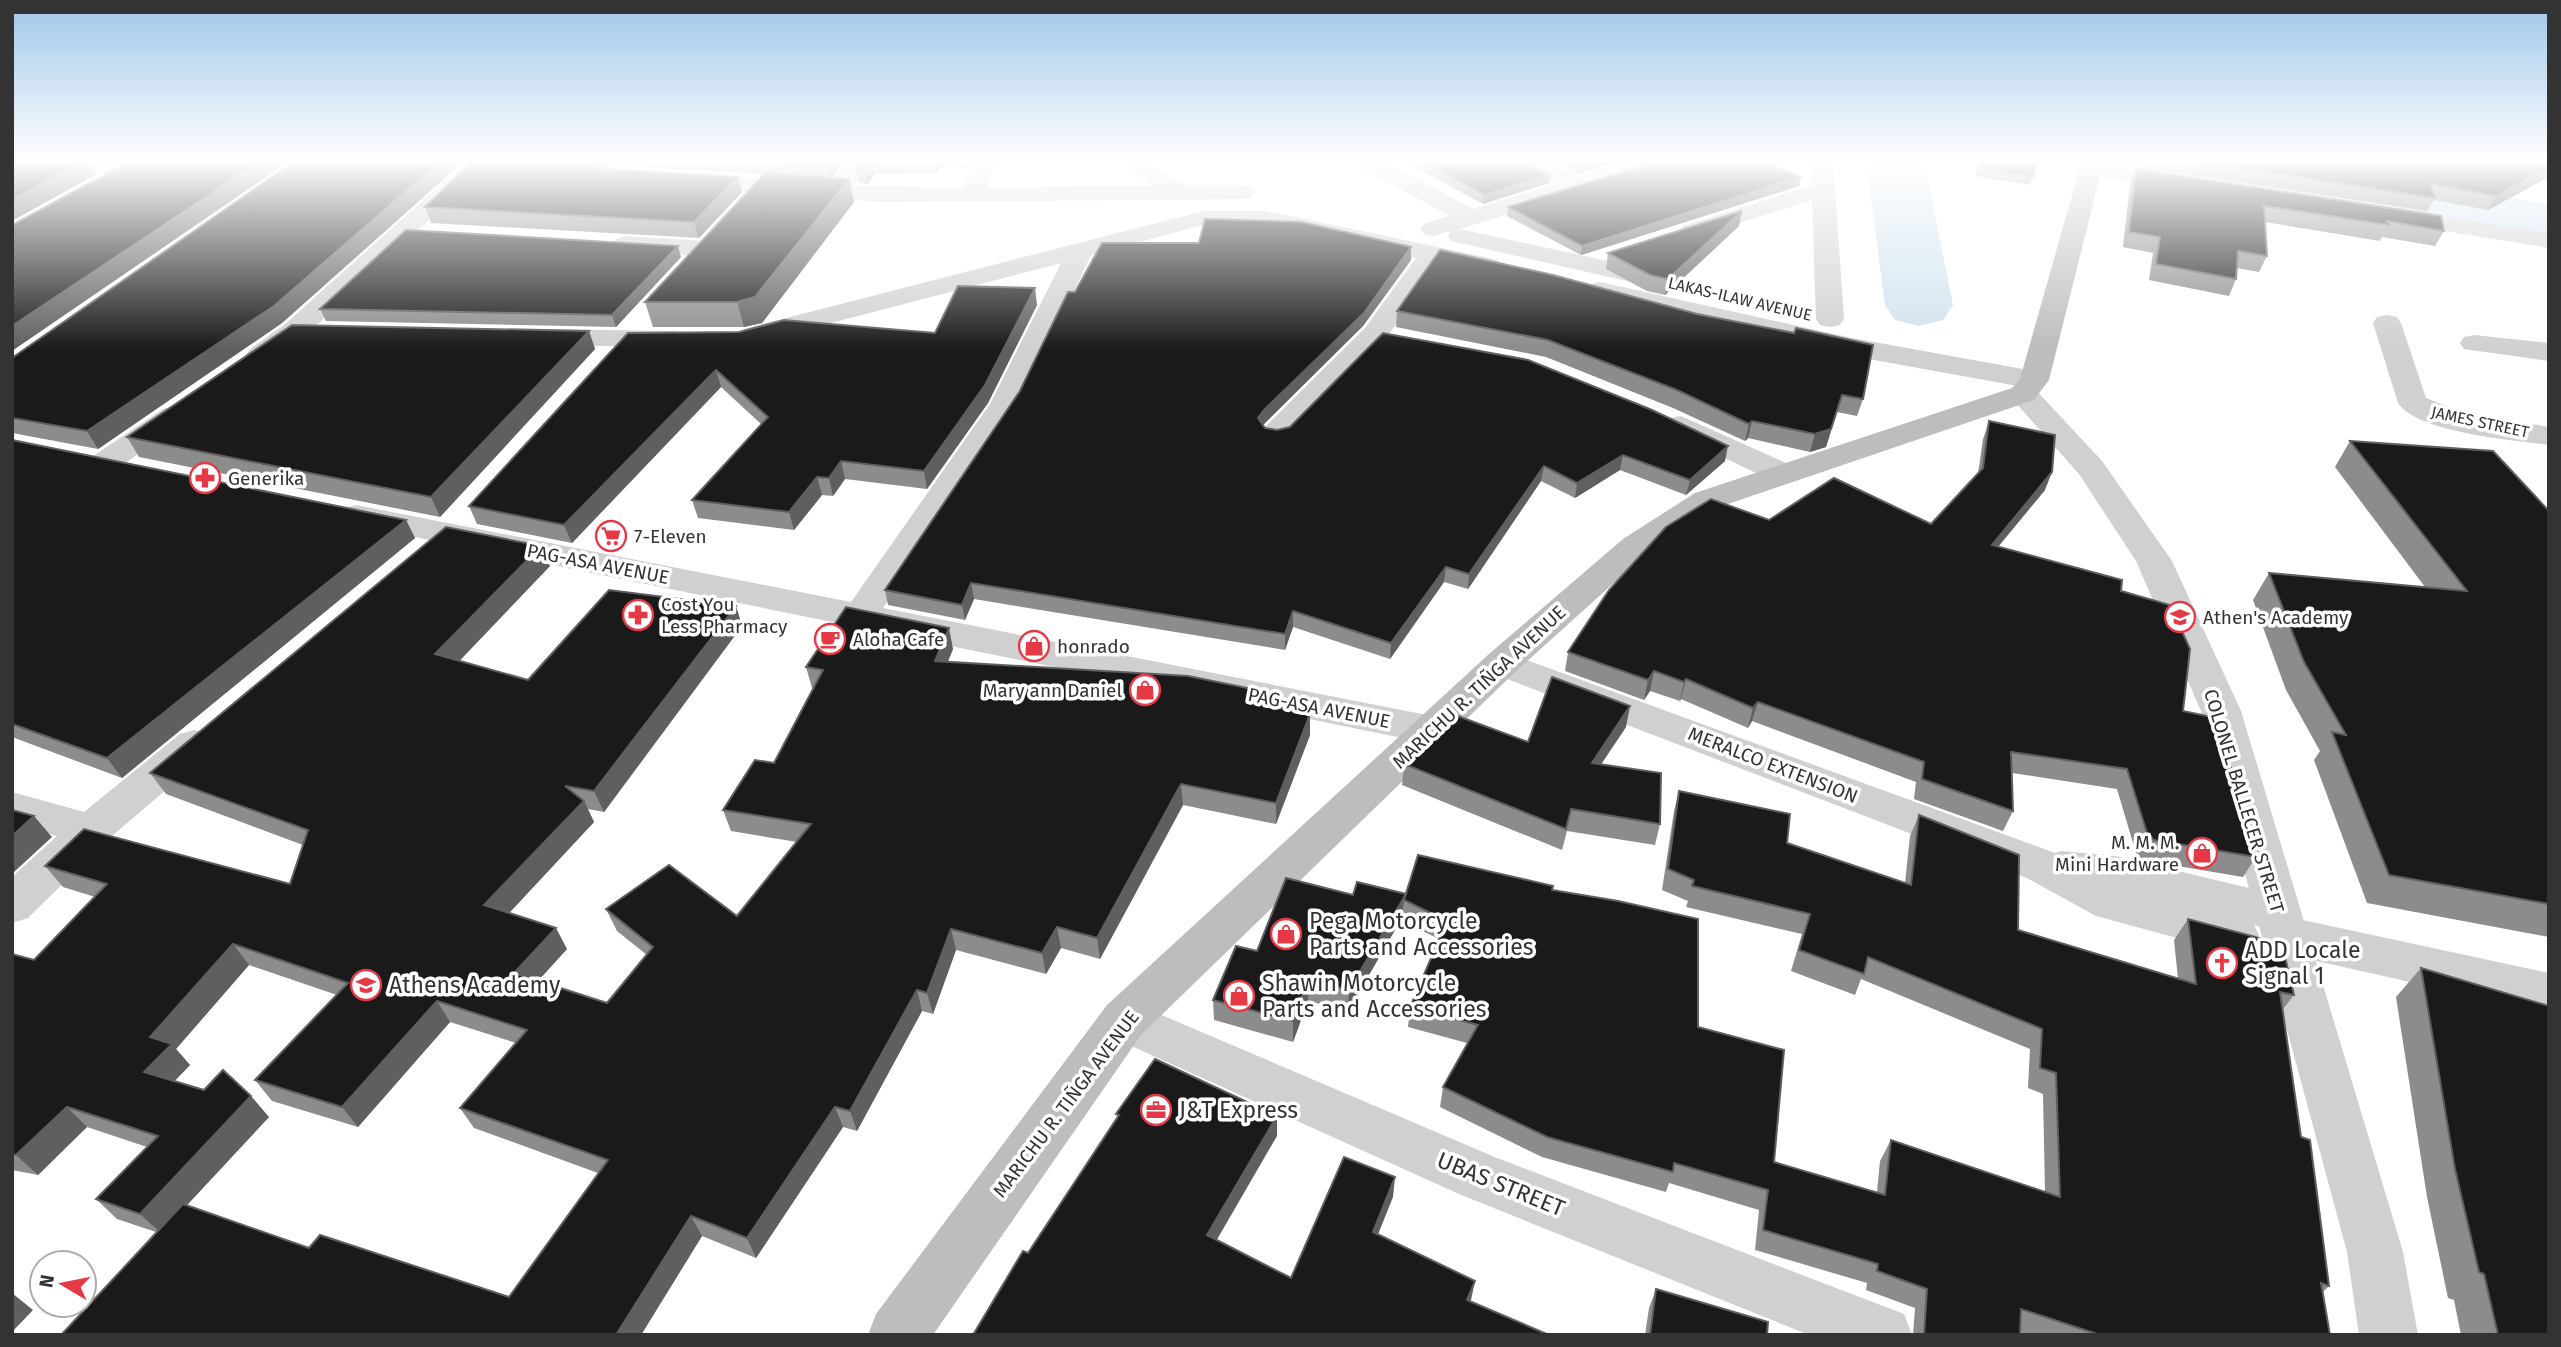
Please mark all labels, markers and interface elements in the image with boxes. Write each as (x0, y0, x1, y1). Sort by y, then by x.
street label: LAKAS-ILAW AVENUE (1666, 273, 1814, 325)
street label: JAMES STREET (2429, 402, 2531, 442)
pharmacy icon: Generika (188, 461, 222, 495)
place label: Generika (228, 467, 304, 490)
supermarket icon: 7-Eleven (594, 519, 628, 553)
place label: 7-Eleven (634, 525, 707, 548)
street label: PAG-ASA AVENUE (525, 539, 671, 589)
place label: Cost You Less Pharmacy (661, 593, 788, 638)
pharmacy icon: Cost You Less Pharmacy (621, 598, 655, 632)
school or university icon: Athen's Academy (2163, 600, 2197, 634)
street label: MARICHU R. TIÑGA AVENUE (1388, 601, 1570, 773)
place label: Athen's Academy (2203, 606, 2349, 629)
cafe icon: Aloha Cafe (813, 622, 847, 656)
place label: Aloha Cafe (853, 628, 944, 651)
shop icon: honrado (1017, 629, 1051, 663)
place label: honrado (1057, 635, 1130, 658)
shop icon: Mary ann Daniel (1128, 673, 1162, 707)
place label: Mary ann Daniel (983, 679, 1122, 702)
street label: PAG-ASA AVENUE (1246, 683, 1392, 733)
street label: COLONEL BALLECER STREET (2199, 686, 2289, 916)
street label: MERALCO EXTENSION (1685, 722, 1861, 808)
place label: M. M. M. Mini Hardware (2055, 831, 2179, 876)
shop icon: M. M. M. Mini Hardware (2185, 836, 2219, 870)
place label: Pega Motorcycle Parts and Accessories (1309, 907, 1534, 961)
shop icon: Pega Motorcycle Parts and Accessories (1269, 917, 1303, 951)
place label: ADD Locale Signal 1 (2245, 936, 2360, 990)
church icon: ADD Locale Signal 1 (2205, 946, 2239, 980)
school or university icon: Athens Academy (349, 968, 383, 1002)
place label: Shawin Motorcycle Parts and Accessories (1262, 969, 1487, 1023)
place label: Athens Academy (389, 971, 561, 999)
shop icon: Shawin Motorcycle Parts and Accessories (1222, 979, 1256, 1013)
street label: MARICHU R. TIÑGA AVENUE (988, 1006, 1144, 1202)
office icon: J&T Express (1139, 1093, 1173, 1127)
place label: J&T Express (1179, 1096, 1298, 1124)
street label: UBAS STREET (1433, 1146, 1569, 1222)
north arrow (28, 1249, 98, 1319)
text: N (34, 1273, 59, 1289)

